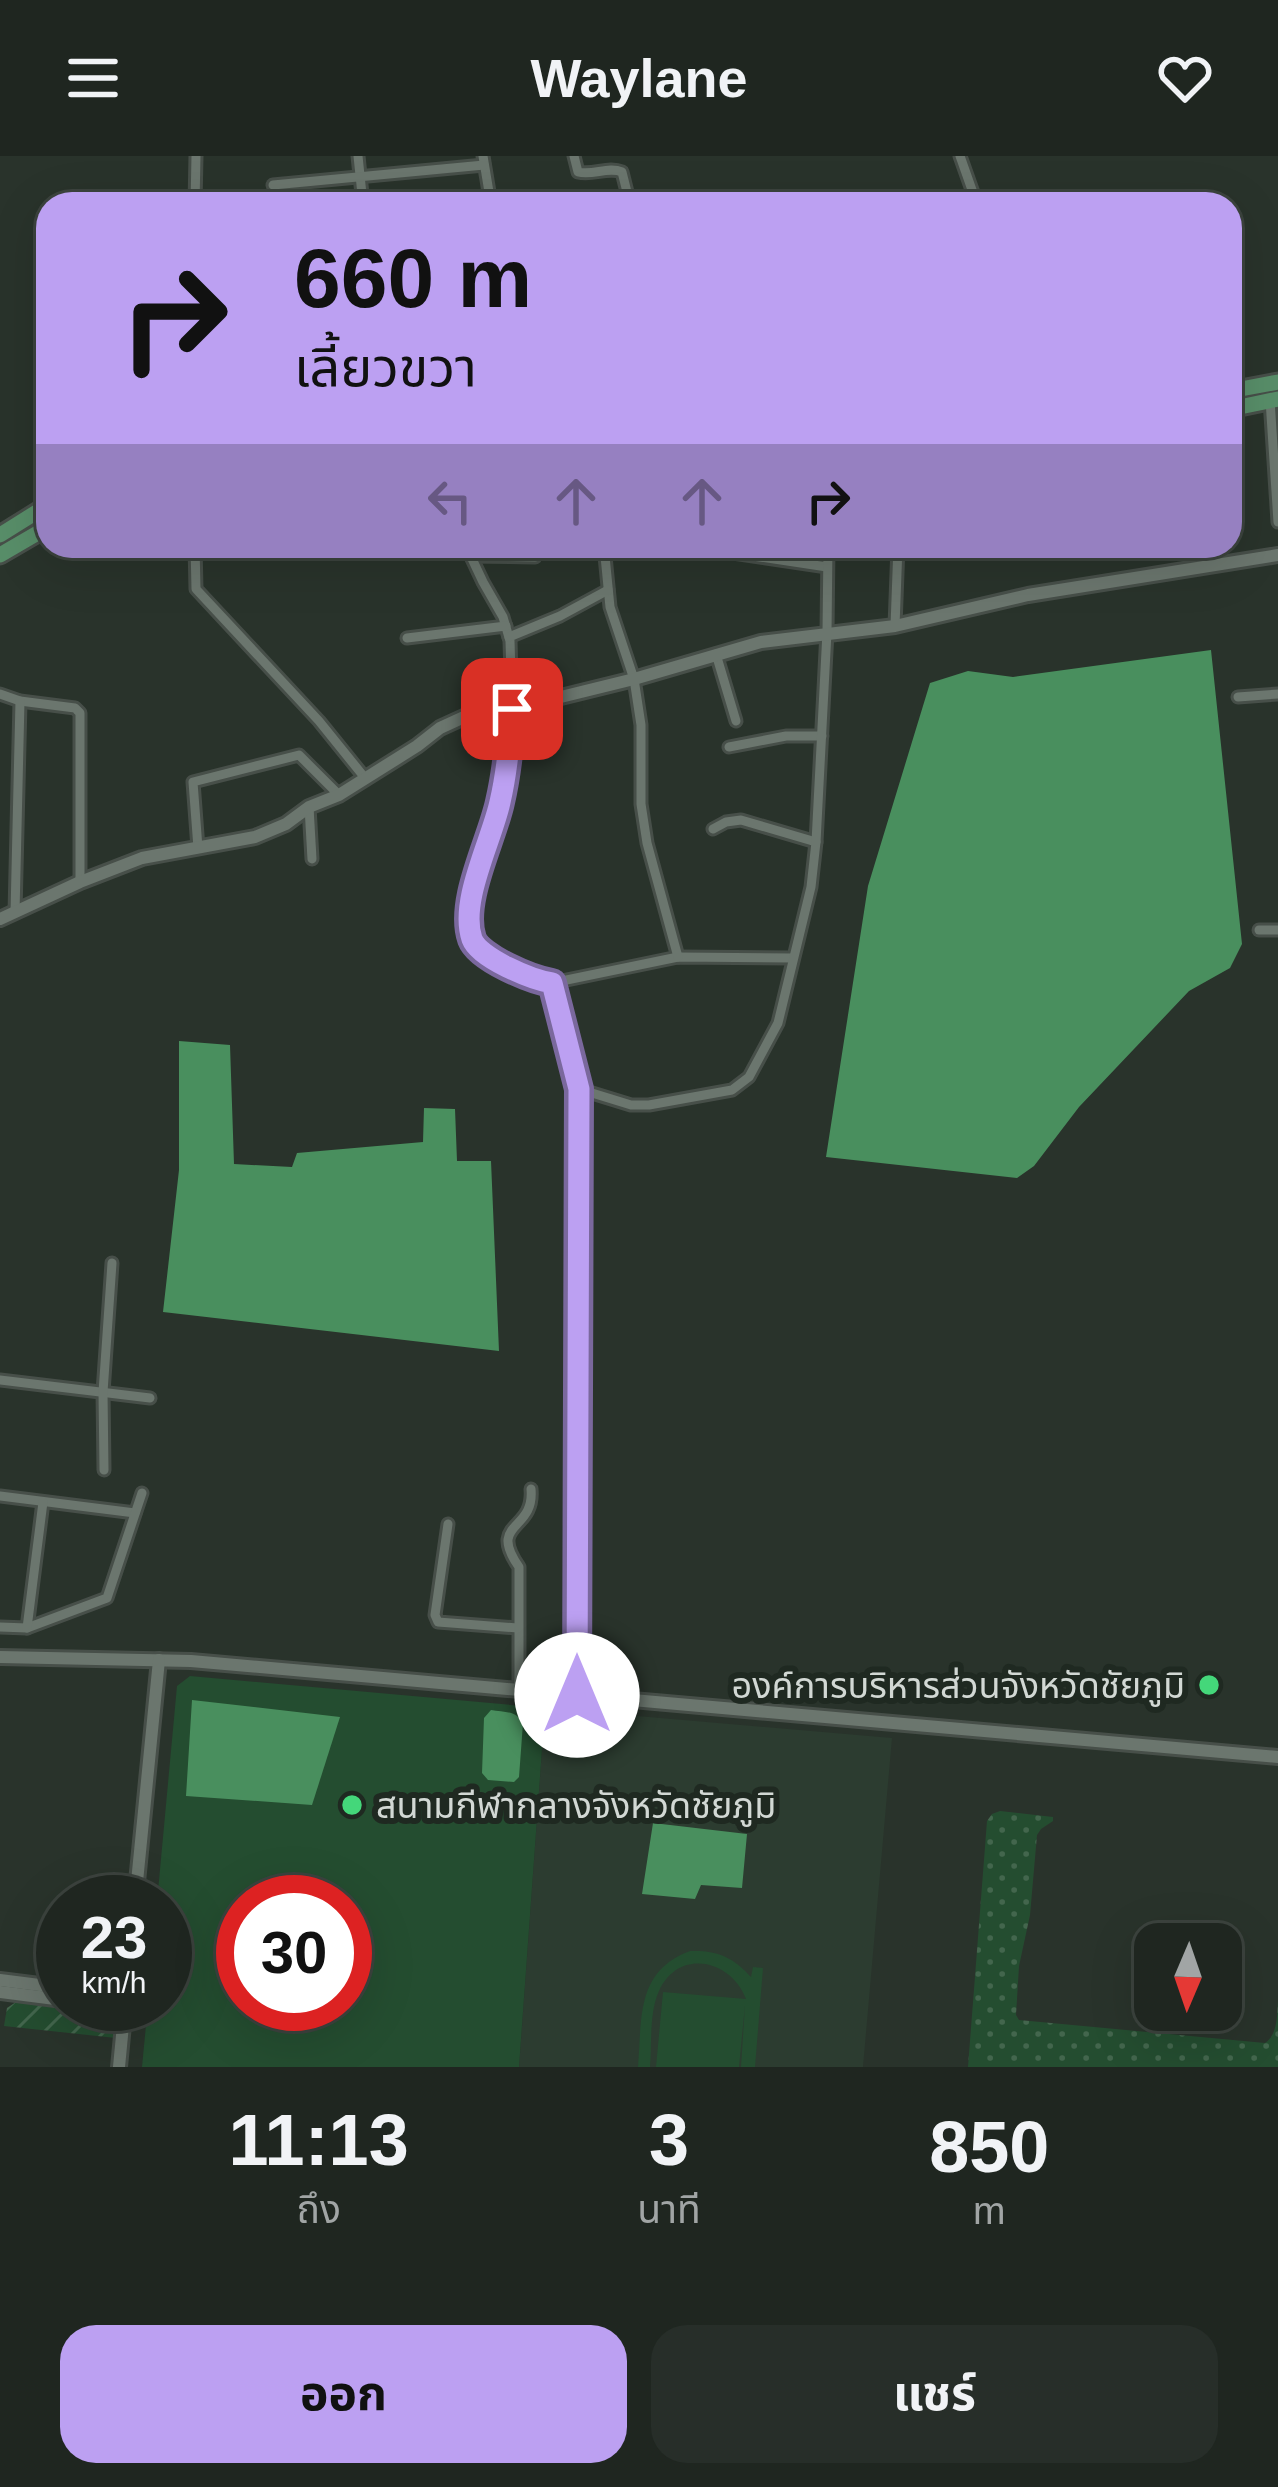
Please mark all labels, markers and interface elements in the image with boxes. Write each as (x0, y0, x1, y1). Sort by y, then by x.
icon: menu (60, 45, 126, 111)
icon: heart (1152, 45, 1218, 111)
text: Waylane (530, 48, 748, 108)
text: 660 m (294, 231, 532, 325)
icon: right (96, 240, 252, 396)
text: เลี้ยวขวา (294, 337, 477, 397)
icon: left (417, 468, 483, 534)
icon: ahead (543, 468, 609, 534)
icon: ahead (669, 468, 735, 534)
icon: right (795, 468, 861, 534)
pin (461, 658, 563, 760)
icon: arrive (479, 676, 545, 742)
position arrow (514, 1632, 640, 1758)
place label: องค์การบริหารส่วนจังหวัดชัยภูมิ (732, 1665, 1185, 1707)
marker: องค์การบริหารส่วนจังหวัดชัยภูมิ (1196, 1672, 1222, 1698)
place label: สนามกีฬากลางจังหวัดชัยภูมิ (376, 1785, 776, 1827)
marker: สนามกีฬากลางจังหวัดชัยภูมิ (339, 1792, 365, 1818)
speed limit sign: 30 (216, 1875, 372, 2031)
text: 23 (81, 1904, 147, 1971)
north arrow (1134, 1923, 1242, 2031)
map controls (1134, 1923, 1242, 2031)
text: km/h (81, 1966, 147, 1999)
text: 11:13 (229, 2100, 409, 2180)
text: 3 (649, 2100, 689, 2180)
text: 850 (929, 2107, 1049, 2187)
text: ถึง (296, 2188, 341, 2231)
text: นาที (637, 2188, 701, 2231)
text: m (973, 2189, 1006, 2232)
button: ออก (60, 2325, 627, 2463)
button: แชร์ (651, 2325, 1218, 2463)

